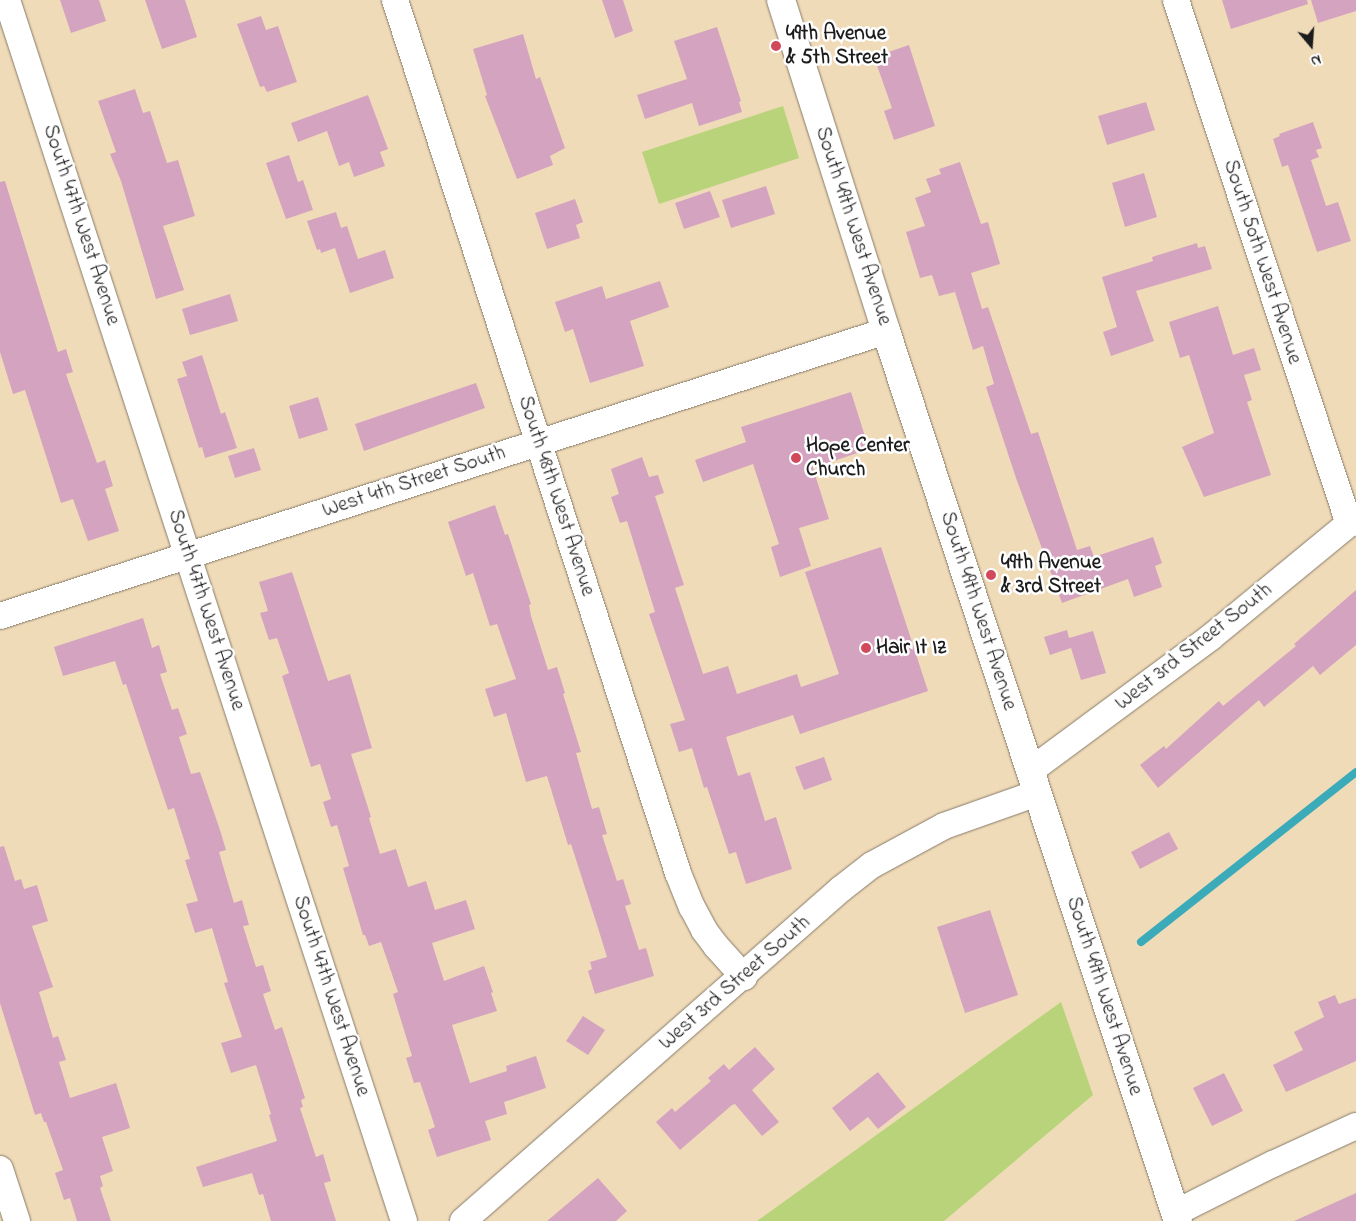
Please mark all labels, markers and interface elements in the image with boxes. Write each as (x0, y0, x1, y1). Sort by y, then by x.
north arrow (1286, 20, 1336, 70)
place label: 49th Avenue & 5th Street (786, 21, 888, 71)
marker: 49th Avenue & 5th Street (770, 40, 782, 52)
text: N (1308, 48, 1324, 71)
street label: South 47th West Avenue (37, 121, 125, 329)
street label: South 49th West Avenue (809, 124, 897, 328)
street label: South 50th West Avenue (1217, 157, 1307, 367)
street label: South 48th West Avenue (512, 393, 600, 599)
place label: Hope Center Church (806, 433, 909, 483)
street label: West 4th Street South (319, 440, 509, 524)
marker: Hope Center Church (790, 452, 802, 464)
street label: South 47th West Avenue (162, 506, 250, 714)
street label: South 49th West Avenue (934, 509, 1022, 713)
place label: 49th Avenue & 3rd Street (1001, 550, 1101, 600)
marker: 49th Avenue & 3rd Street (985, 569, 997, 581)
street label: West 3rd Street South (1110, 578, 1278, 716)
place label: Hair It Iz (876, 635, 946, 661)
marker: Hair It Iz (860, 642, 872, 654)
street label: South 47th West Avenue (287, 892, 375, 1100)
street label: South 49th West Avenue (1060, 894, 1148, 1098)
street label: West 3rd Street South (654, 910, 816, 1056)

